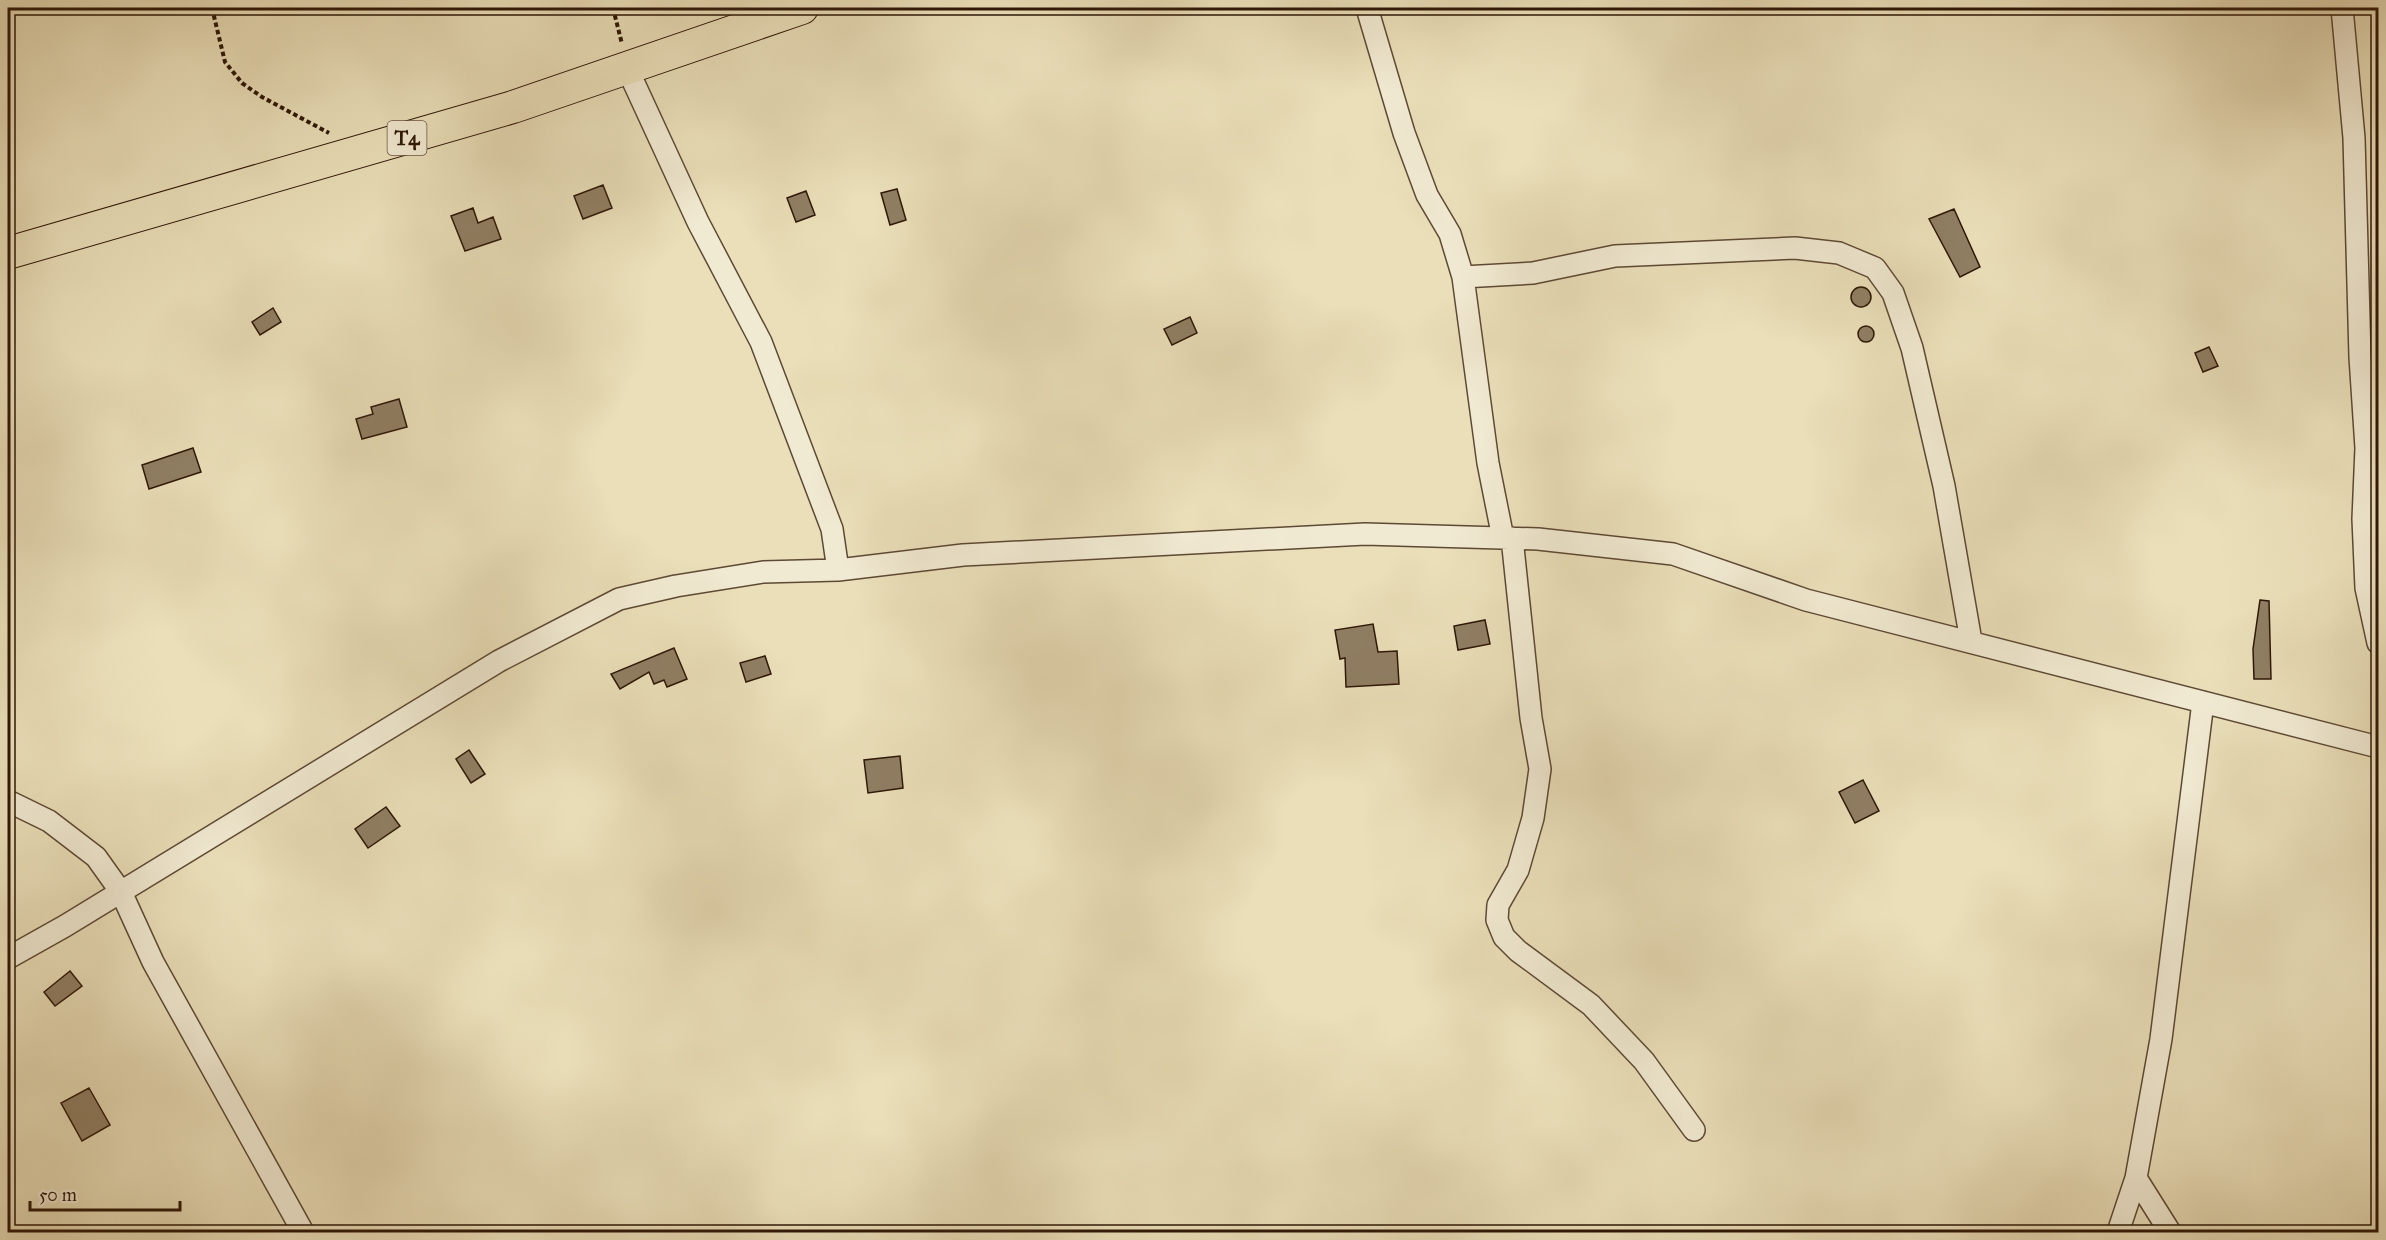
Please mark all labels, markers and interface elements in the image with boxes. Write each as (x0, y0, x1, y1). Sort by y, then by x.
road number: T4 (388, 121, 426, 155)
scale bar (30, 1174, 180, 1212)
text: 50 m (39, 1184, 77, 1206)

